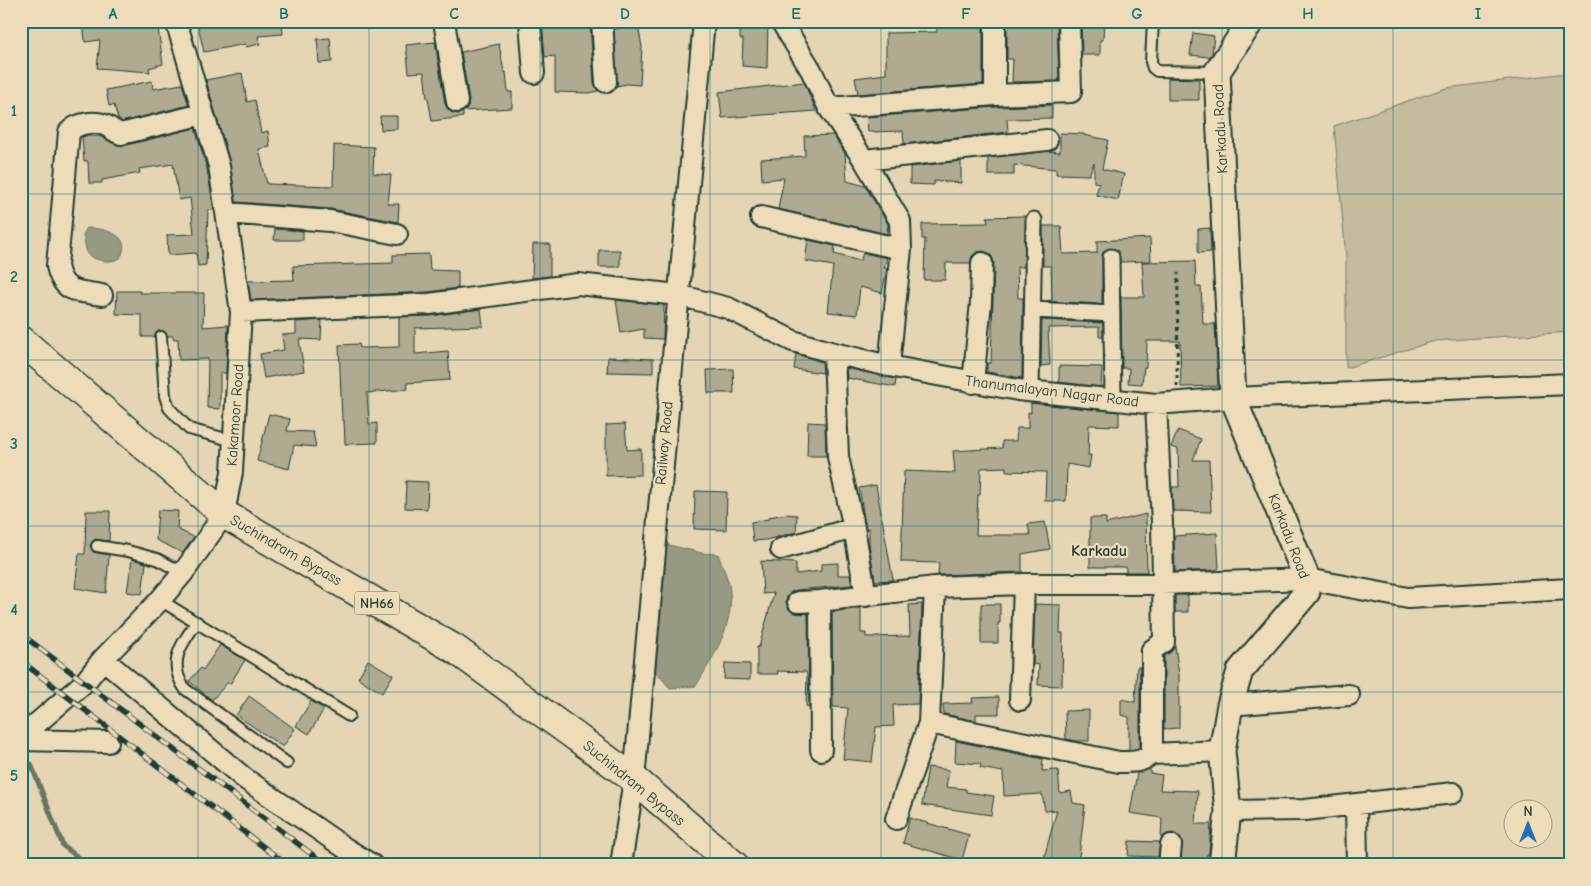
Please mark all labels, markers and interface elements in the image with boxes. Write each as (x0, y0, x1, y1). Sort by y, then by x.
text: A (109, 5, 118, 23)
text: B (279, 5, 289, 23)
text: C (449, 5, 459, 23)
text: D (620, 5, 630, 23)
text: E (791, 5, 801, 23)
text: F (961, 5, 971, 23)
text: G (1131, 5, 1143, 23)
text: H (1302, 5, 1314, 23)
text: I (1475, 5, 1481, 23)
street label: Karkadu Road (1209, 84, 1231, 174)
text: 1 (11, 102, 17, 120)
text: 2 (10, 268, 18, 286)
street label: Kakamoor Road (222, 363, 248, 467)
street label: Thanumalayan Nagar Road (964, 371, 1140, 411)
street label: Railway Road (651, 401, 677, 485)
text: 3 (10, 435, 18, 453)
street label: Karkadu Road (1265, 491, 1313, 581)
street label: Suchindram Bypass (227, 511, 345, 589)
district label: Karkadu (1071, 542, 1127, 560)
road number: NH66 (354, 592, 400, 614)
text: 4 (10, 601, 18, 619)
street label: Suchindram Bypass (579, 736, 689, 830)
text: 5 (10, 767, 18, 785)
north arrow (1504, 798, 1554, 848)
text: N (1523, 803, 1533, 820)

